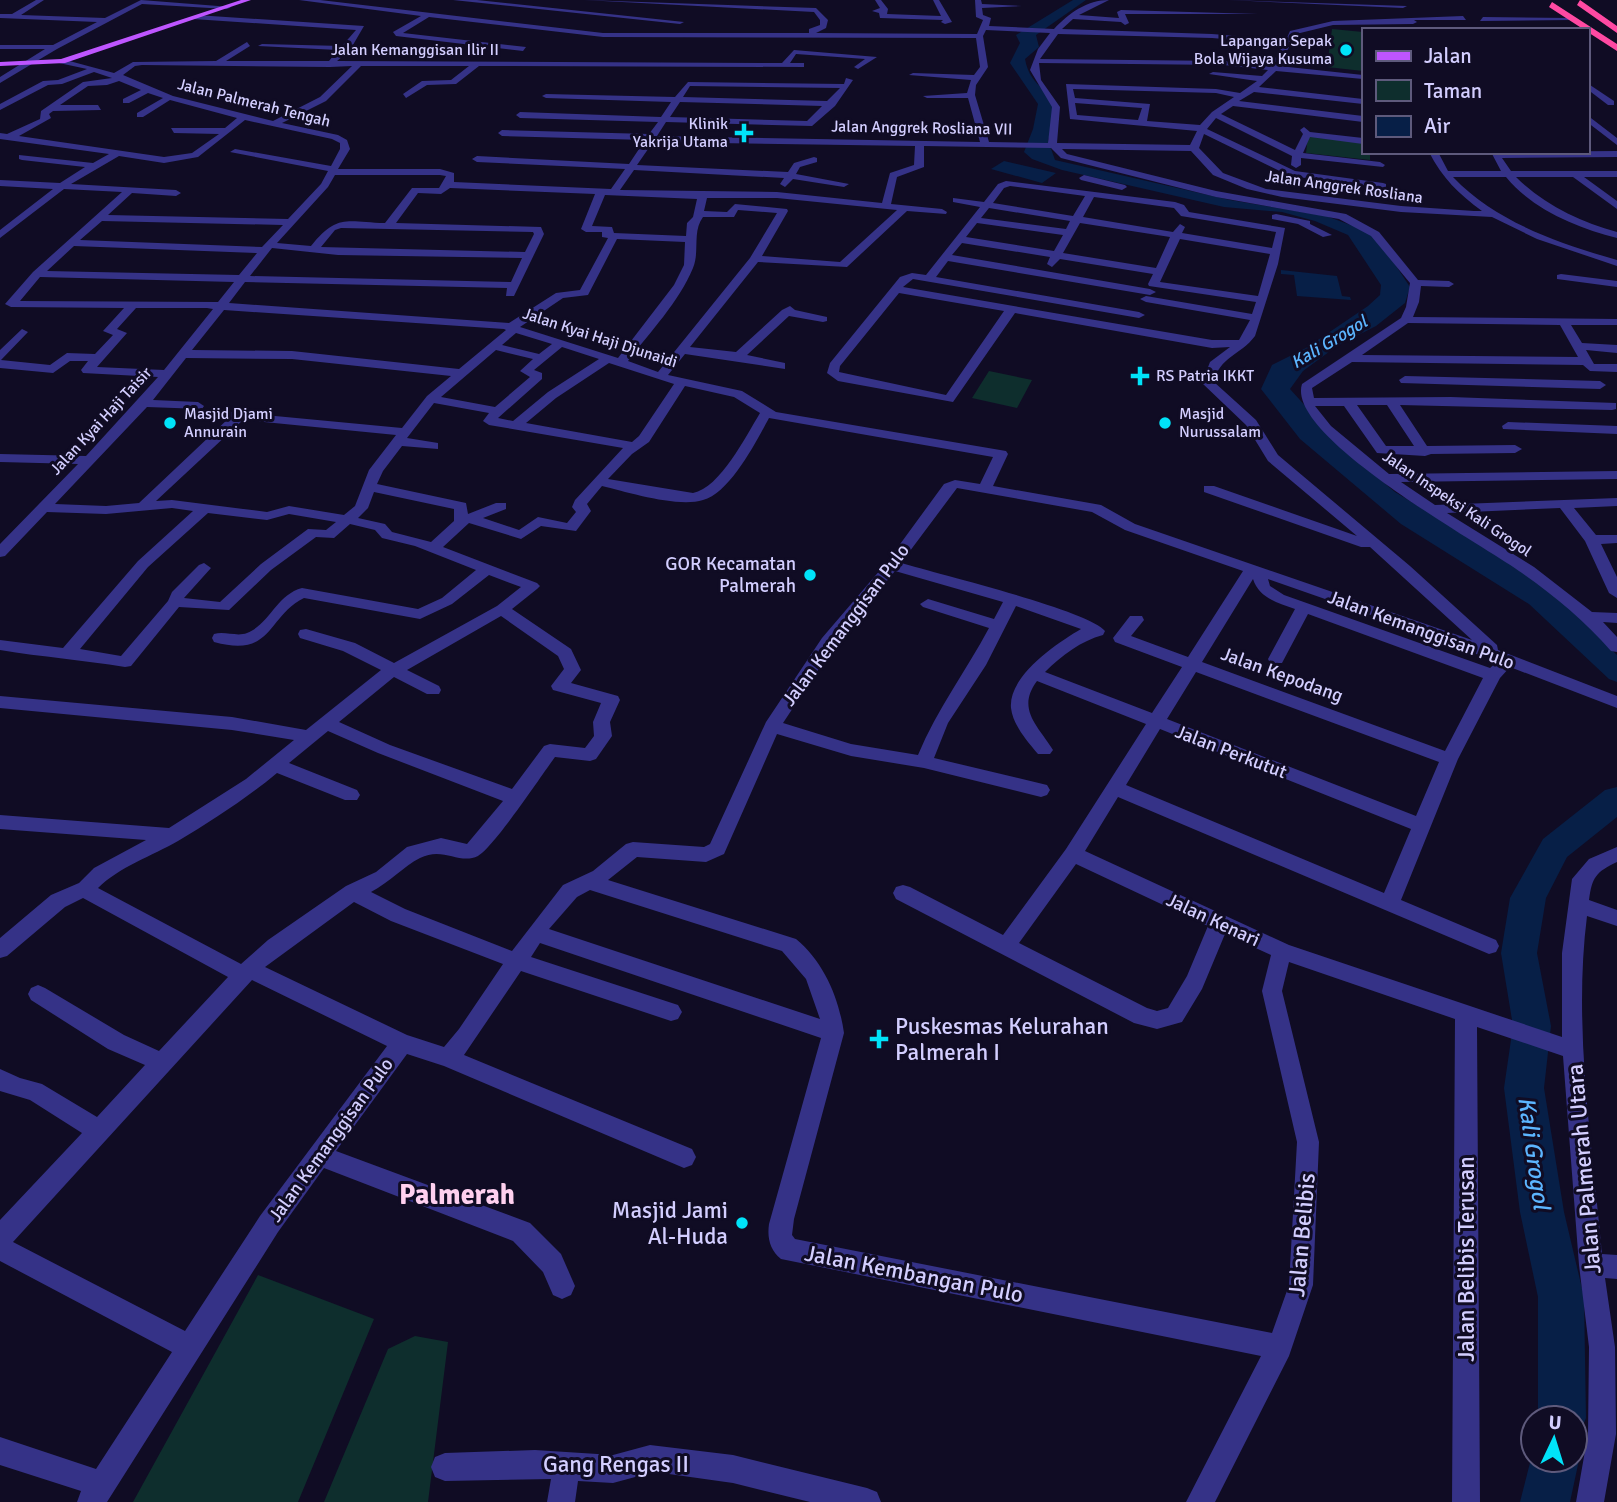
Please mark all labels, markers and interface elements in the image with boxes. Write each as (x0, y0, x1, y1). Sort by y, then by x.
legend (1362, 28, 1589, 154)
place label: Lapangan Sepak Bola Wijaya Kusuma (1194, 31, 1332, 69)
street label: Jalan Kemanggisan Ilir II (331, 40, 499, 60)
marker: Lapangan Sepak Bola Wijaya Kusuma (1338, 42, 1354, 58)
text: Jalan (1424, 43, 1472, 69)
street label: Jalan Palmerah Tengah (175, 74, 333, 132)
text: Taman (1424, 78, 1482, 104)
text: Air (1424, 113, 1451, 139)
place label: Klinik Yakrija Utama (633, 114, 728, 152)
street label: Jalan Anggrek Rosliana VII (831, 116, 1013, 140)
marker: Klinik Yakrija Utama (734, 123, 754, 143)
street label: Jalan Anggrek Rosliana (1264, 166, 1424, 208)
street label: Jalan Kyai Haji Djunaidi (520, 304, 680, 372)
water label: Kali Grogol (1287, 310, 1373, 373)
street label: Jalan Kyai Haji Taisir (46, 363, 156, 479)
marker: RS Patria IKKT (1130, 366, 1150, 386)
place label: RS Patria IKKT (1156, 366, 1254, 386)
place label: Masjid Djami Annurain (184, 404, 273, 442)
place label: Masjid Nurussalam (1179, 404, 1261, 442)
marker: Masjid Djami Annurain (162, 415, 178, 431)
marker: Masjid Nurussalam (1157, 415, 1173, 431)
street label: Jalan Inspeksi Kali Grogol (1379, 447, 1536, 562)
street label: Jalan Kemanggisan Pulo (777, 539, 915, 711)
place label: GOR Kecamatan Palmerah (665, 552, 796, 598)
marker: GOR Kecamatan Palmerah (802, 567, 818, 583)
street label: Jalan Kemanggisan Pulo (1324, 585, 1518, 675)
street label: Jalan Kepodang (1218, 642, 1346, 708)
street label: Jalan Perkutut (1172, 720, 1290, 784)
street label: Jalan Kenari (1162, 888, 1264, 952)
place label: Puskesmas Kelurahan Palmerah I (895, 1012, 1109, 1067)
marker: Puskesmas Kelurahan Palmerah I (869, 1029, 889, 1049)
street label: Jalan Kemanggisan Pulo (263, 1053, 399, 1227)
street label: Jalan Palmerah Utara (1560, 1063, 1608, 1275)
water label: Kali Grogol (1511, 1095, 1557, 1213)
street label: Jalan Belibis Terusan (1452, 1156, 1481, 1362)
street label: Jalan Belibis (1282, 1172, 1322, 1298)
district label: Palmerah (399, 1178, 515, 1212)
place label: Masjid Jami Al-Huda (612, 1196, 728, 1251)
marker: Masjid Jami Al-Huda (734, 1215, 750, 1231)
street label: Jalan Kembangan Pulo (802, 1239, 1026, 1309)
north arrow (1519, 1404, 1589, 1474)
text: U (1548, 1411, 1562, 1435)
street label: Gang Rengas II (543, 1450, 689, 1479)

